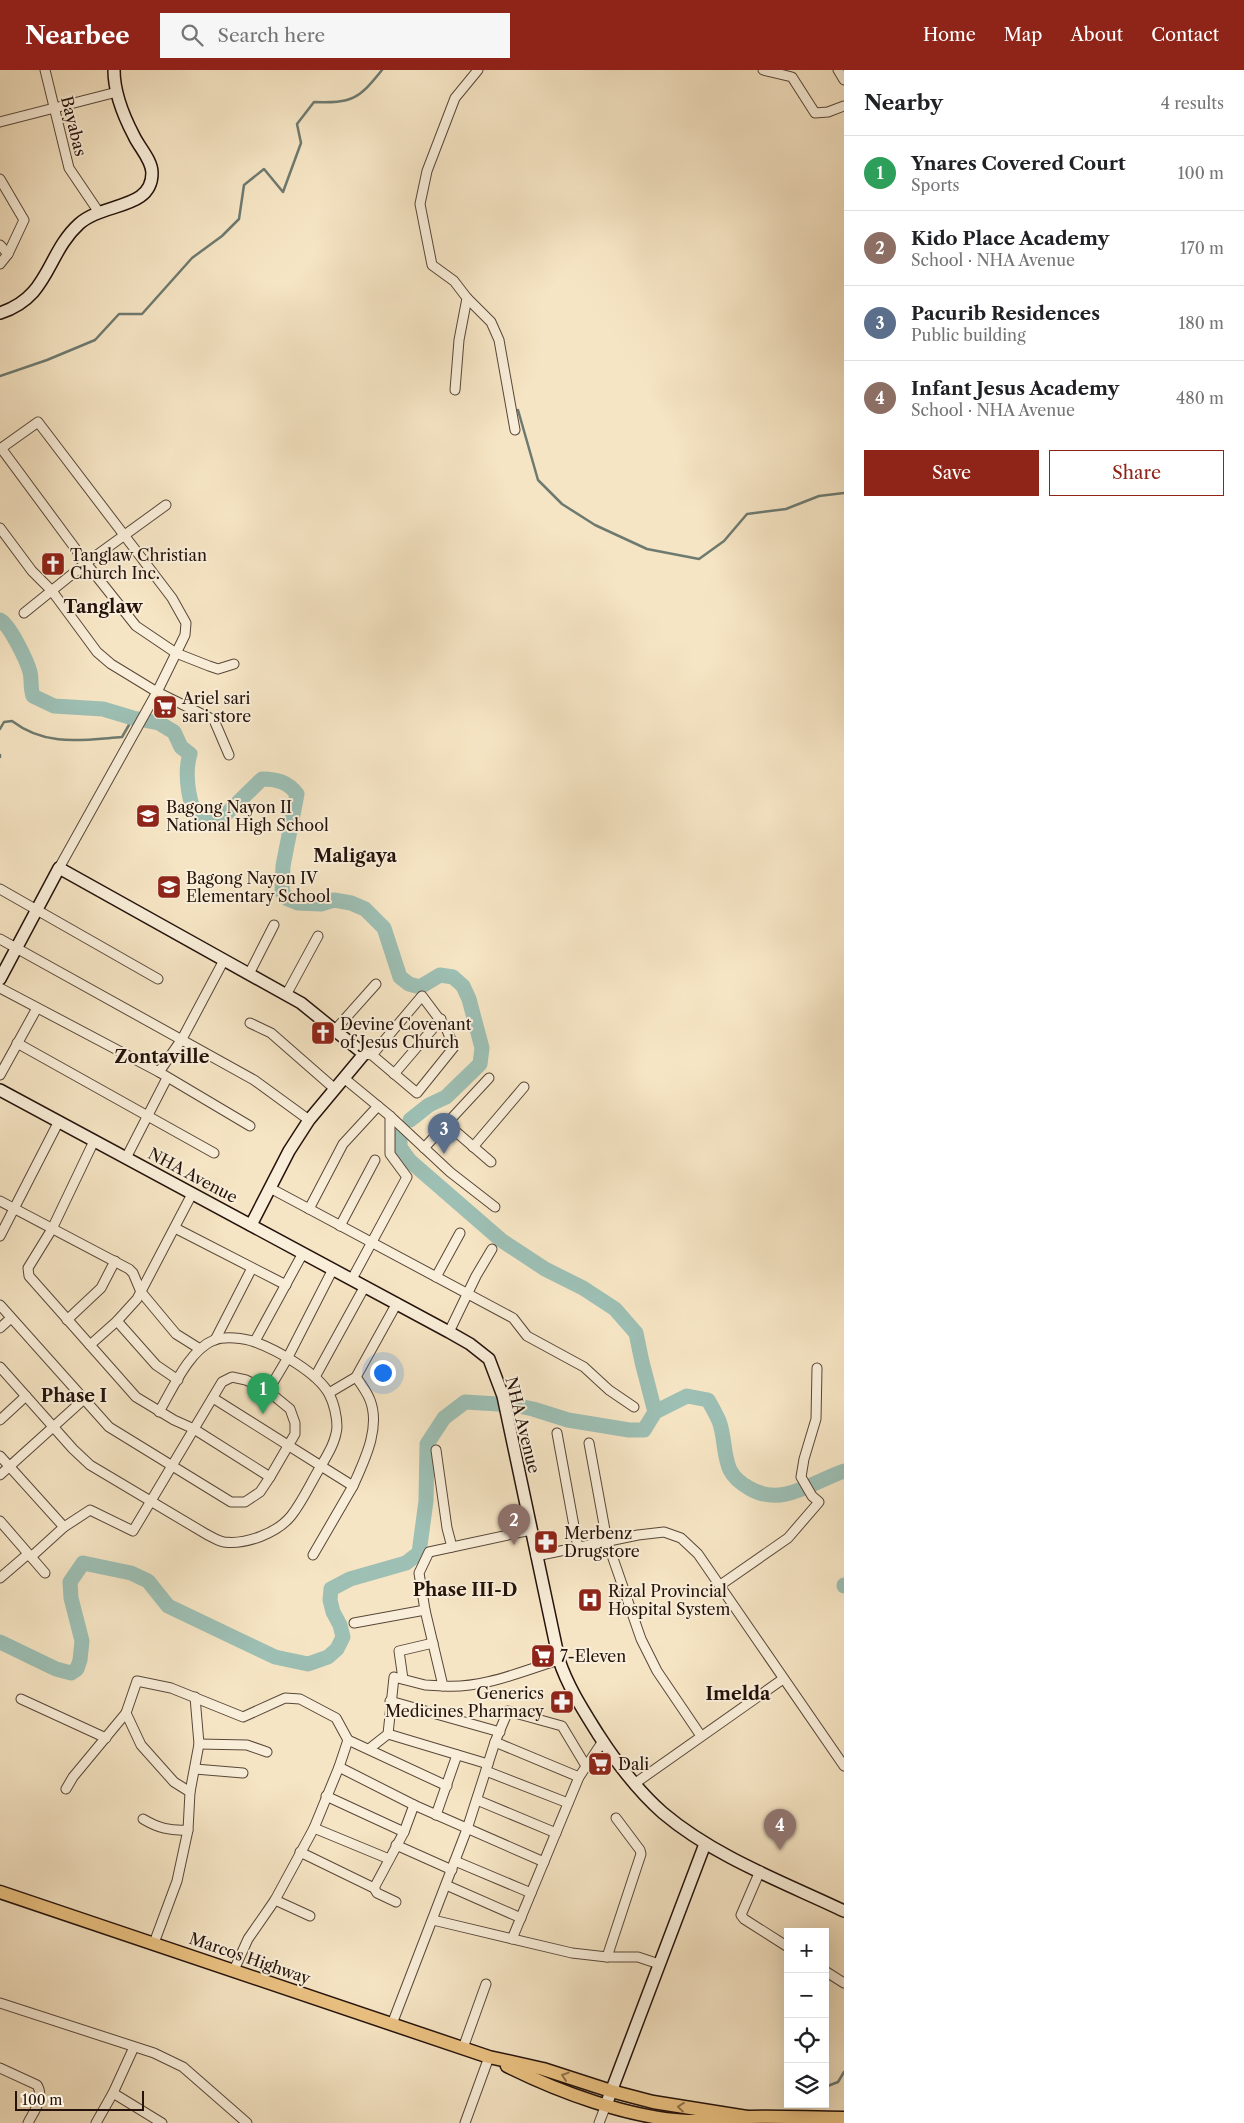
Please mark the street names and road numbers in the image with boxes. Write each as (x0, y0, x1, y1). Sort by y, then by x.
street label: Bayabas (57, 94, 91, 158)
street label: NHA Avenue (145, 1143, 241, 1207)
street label: NHA Avenue (501, 1375, 545, 1475)
street label: Marcos Highway (187, 1928, 314, 1988)

